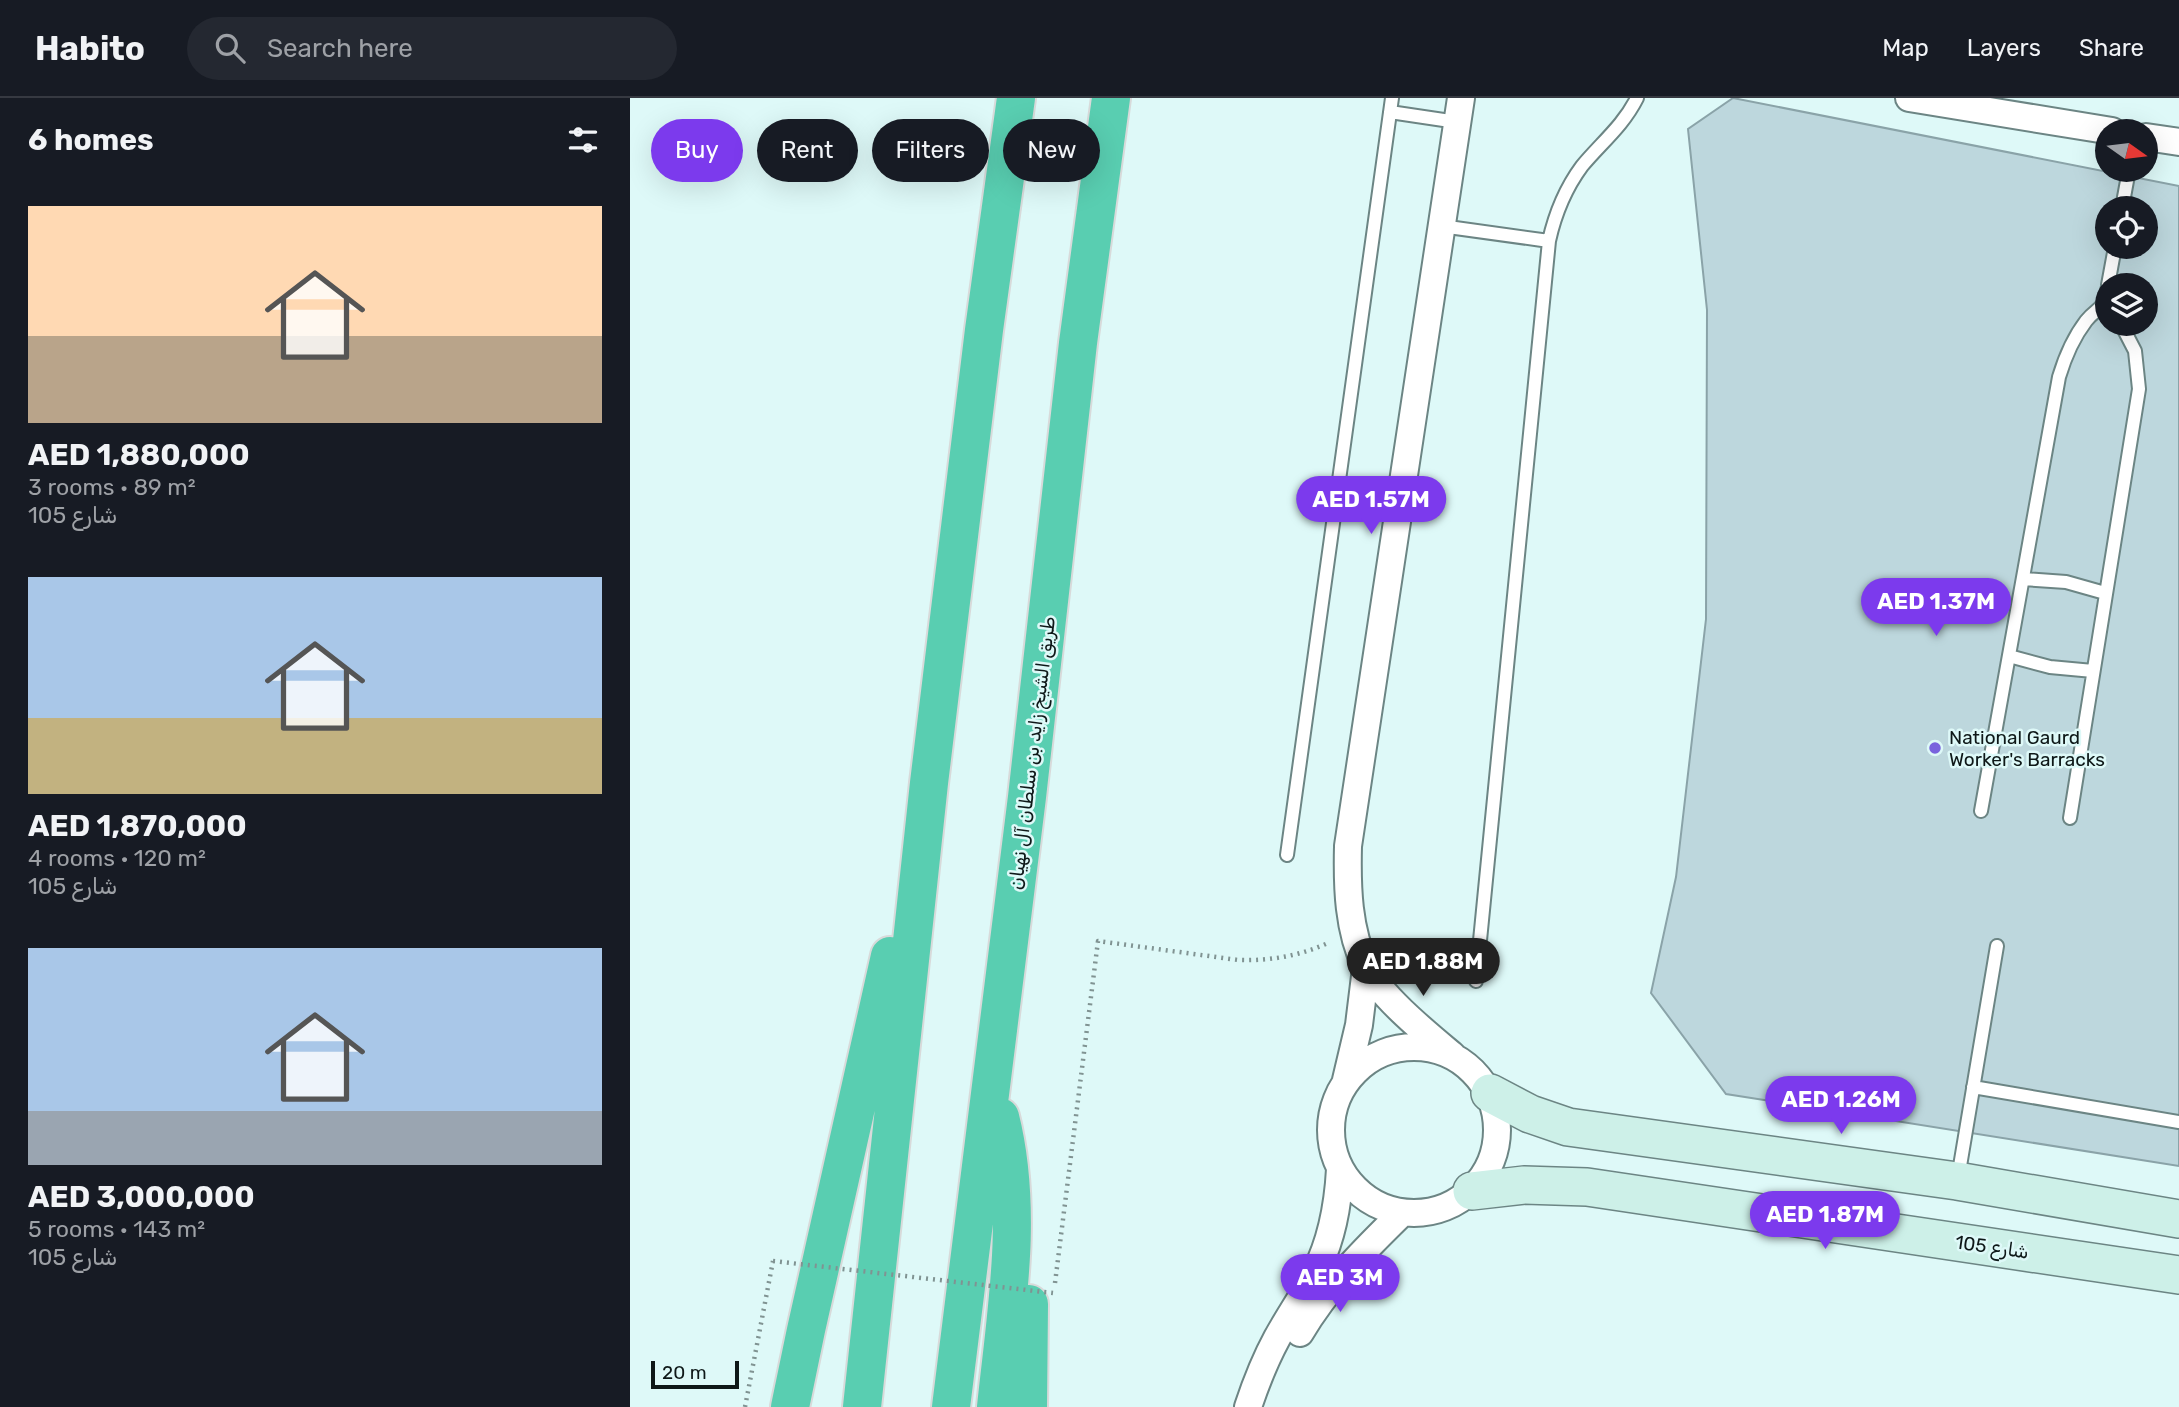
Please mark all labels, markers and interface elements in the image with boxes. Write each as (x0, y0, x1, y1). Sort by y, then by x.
search box (187, 17, 677, 80)
text: Habito (35, 29, 145, 68)
icon: search (211, 29, 249, 67)
text: Search here (267, 33, 413, 64)
text: Map (1882, 34, 1929, 62)
text: Layers (1967, 34, 2041, 62)
text: Share (2079, 34, 2144, 62)
chip: Buy (651, 119, 743, 182)
chip: Rent (757, 119, 858, 182)
chip: Filters (872, 119, 989, 182)
chip: New (1003, 119, 1100, 182)
north arrow (2095, 119, 2158, 182)
map controls (2095, 119, 2158, 336)
icon: filters (564, 121, 602, 159)
text: 6 homes (28, 122, 154, 158)
button: locate (2095, 196, 2158, 259)
icon: home (252, 252, 378, 378)
button: layers (2095, 273, 2158, 336)
text: AED 1,880,000 (28, 437, 250, 473)
text: 3 rooms · 89 m² (28, 473, 196, 501)
pin: AED 1.57M (1291, 476, 1451, 536)
text: AED 1.57M (1312, 485, 1430, 513)
text: شارع 105 (28, 501, 118, 529)
pin: AED 1.37M (1856, 578, 2016, 638)
text: AED 1.37M (1877, 587, 1995, 615)
street label: طريق الشيخ زايد بن سلطان آل نهيان (1004, 615, 1062, 891)
icon: home (252, 623, 378, 749)
place label: National Gaurd Worker's Barracks (1949, 726, 2105, 771)
marker: National Gaurd Worker's Barracks (1927, 740, 1943, 756)
text: AED 1,870,000 (28, 808, 247, 844)
text: 4 rooms · 120 m² (28, 844, 206, 872)
text: شارع 105 (28, 872, 118, 900)
pin: AED 1.88M (1343, 939, 1503, 998)
text: AED 1.88M (1363, 947, 1483, 975)
icon: home (252, 994, 378, 1120)
pin: AED 1.26M (1761, 1076, 1921, 1136)
text: AED 1.26M (1781, 1085, 1901, 1113)
text: AED 3,000,000 (28, 1179, 255, 1215)
pin: AED 1.87M (1745, 1192, 1905, 1251)
text: AED 1.87M (1766, 1200, 1884, 1228)
text: 5 rooms · 143 m² (28, 1215, 205, 1243)
street label: شارع 105 (1953, 1230, 2030, 1266)
text: شارع 105 (28, 1243, 118, 1271)
pin: AED 3M (1283, 1254, 1397, 1314)
text: AED 3M (1297, 1263, 1383, 1291)
scale bar (651, 1358, 738, 1390)
text: 20 m (662, 1361, 707, 1384)

